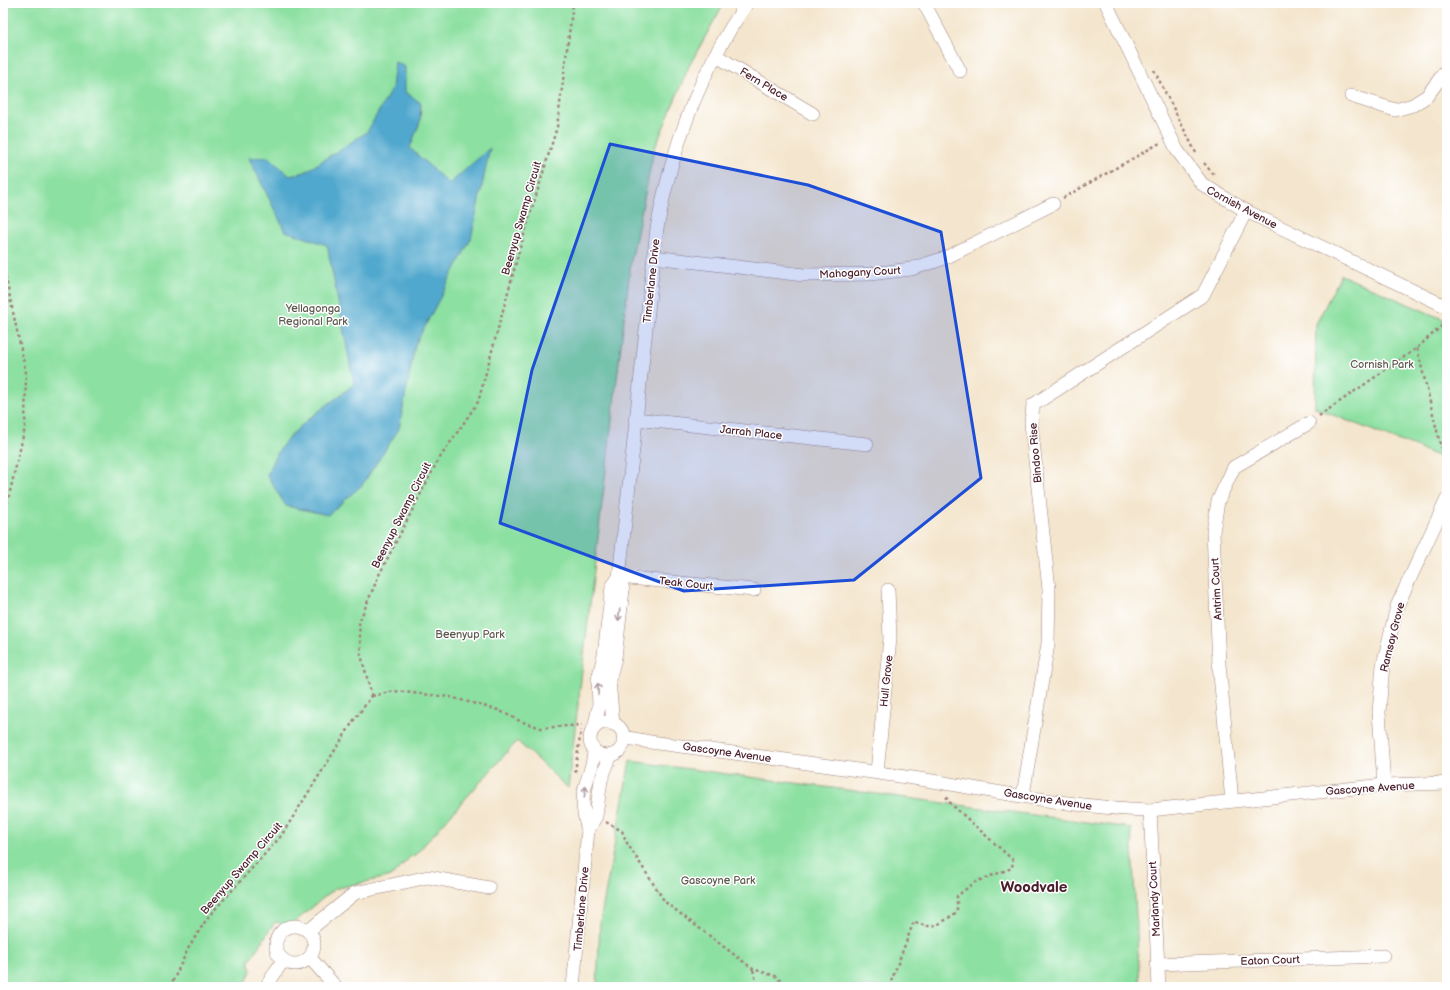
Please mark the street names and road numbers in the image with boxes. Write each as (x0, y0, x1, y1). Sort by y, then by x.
street label: Fern Place (737, 65, 791, 104)
street label: Beenyup Swamp Circuit (499, 159, 544, 277)
street label: Cornish Avenue (1204, 183, 1280, 232)
street label: Timberlane Drive (641, 238, 662, 324)
street label: Mahogany Court (819, 264, 902, 281)
street label: Bindoo Rise (1026, 422, 1045, 484)
street label: Jarrah Place (719, 423, 783, 442)
street label: Beenyup Swamp Circuit (369, 459, 434, 571)
street label: Antrim Court (1208, 557, 1225, 621)
street label: Teak Court (658, 574, 714, 593)
street label: Ramsay Grove (1377, 600, 1408, 674)
street label: Hull Grove (877, 654, 896, 708)
street label: Gascoyne Avenue (682, 740, 773, 765)
street label: Gascoyne Avenue (1325, 779, 1416, 798)
street label: Gascoyne Avenue (1003, 786, 1094, 813)
street label: Beenyup Swamp Circuit (198, 819, 285, 917)
street label: Marlandy Court (1146, 860, 1163, 937)
street label: Timberlane Drive (571, 866, 592, 952)
street label: Eaton Court (1240, 953, 1301, 968)

